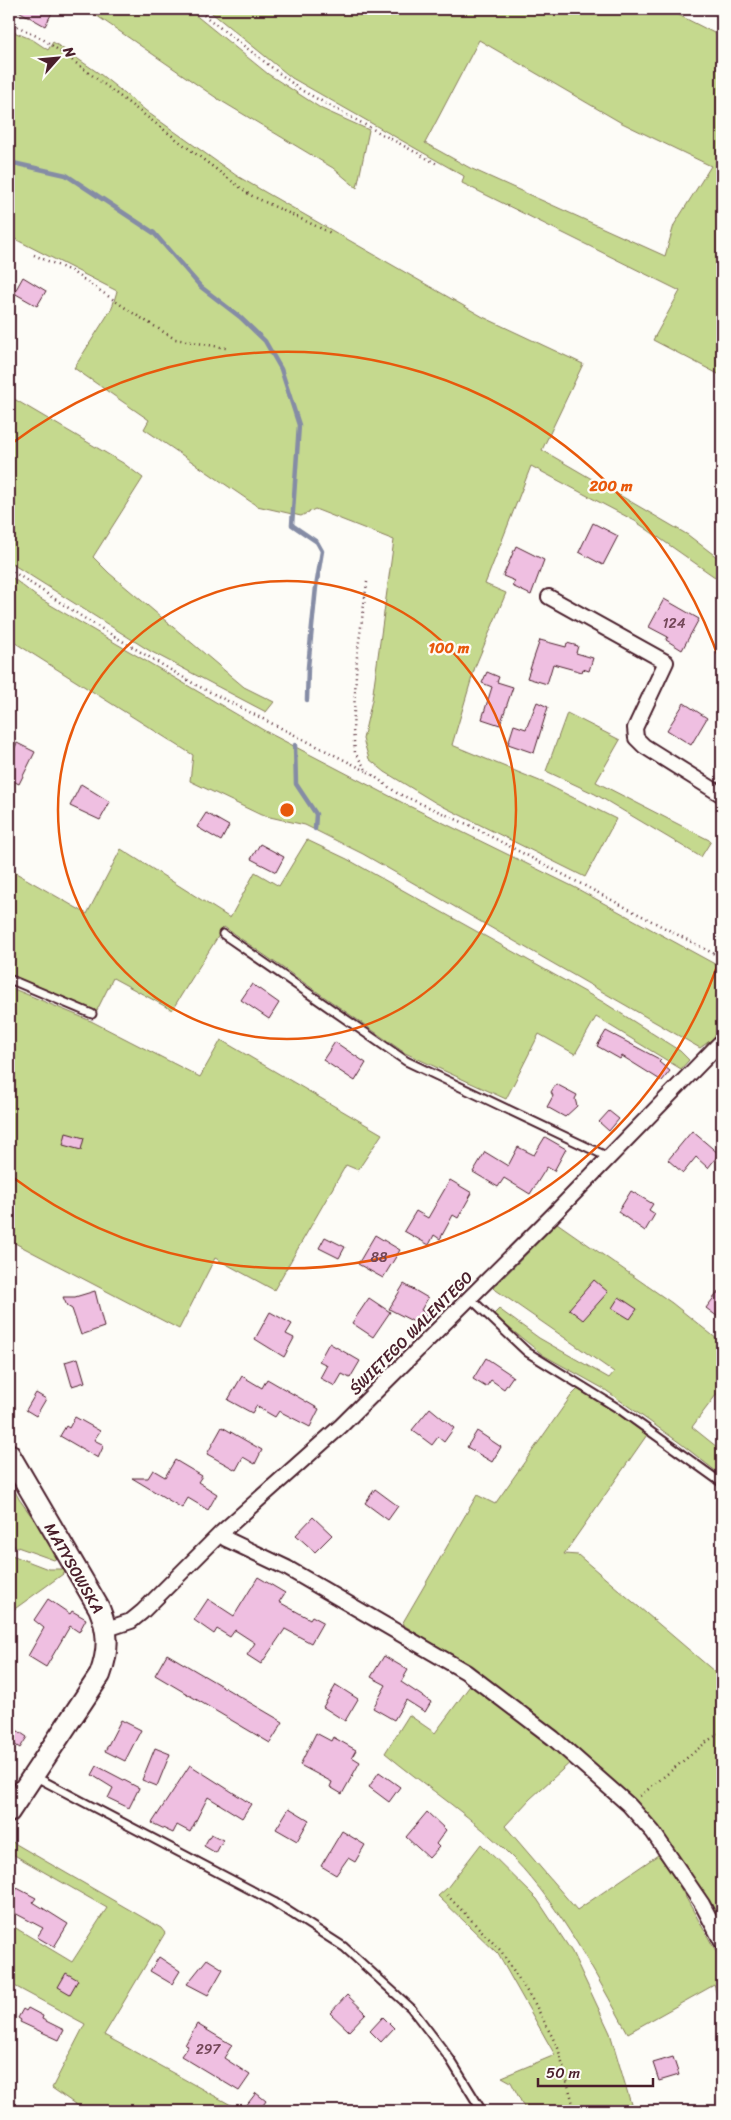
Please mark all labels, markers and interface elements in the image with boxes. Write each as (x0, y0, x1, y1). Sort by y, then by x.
north arrow (32, 32, 82, 82)
text: N (55, 41, 83, 63)
text: 200 m (588, 473, 633, 499)
house number: 124 (663, 611, 686, 636)
text: 100 m (429, 635, 470, 661)
centre of rings (278, 801, 296, 819)
house number: 88 (371, 1245, 388, 1270)
street label: ŚWIĘTEGO WALENTEGO (342, 1264, 480, 1402)
street label: MATYSOWSKA (36, 1517, 112, 1619)
house number: 297 (196, 2037, 221, 2062)
scale bar (538, 2055, 654, 2087)
text: 50 m (546, 2060, 581, 2086)

